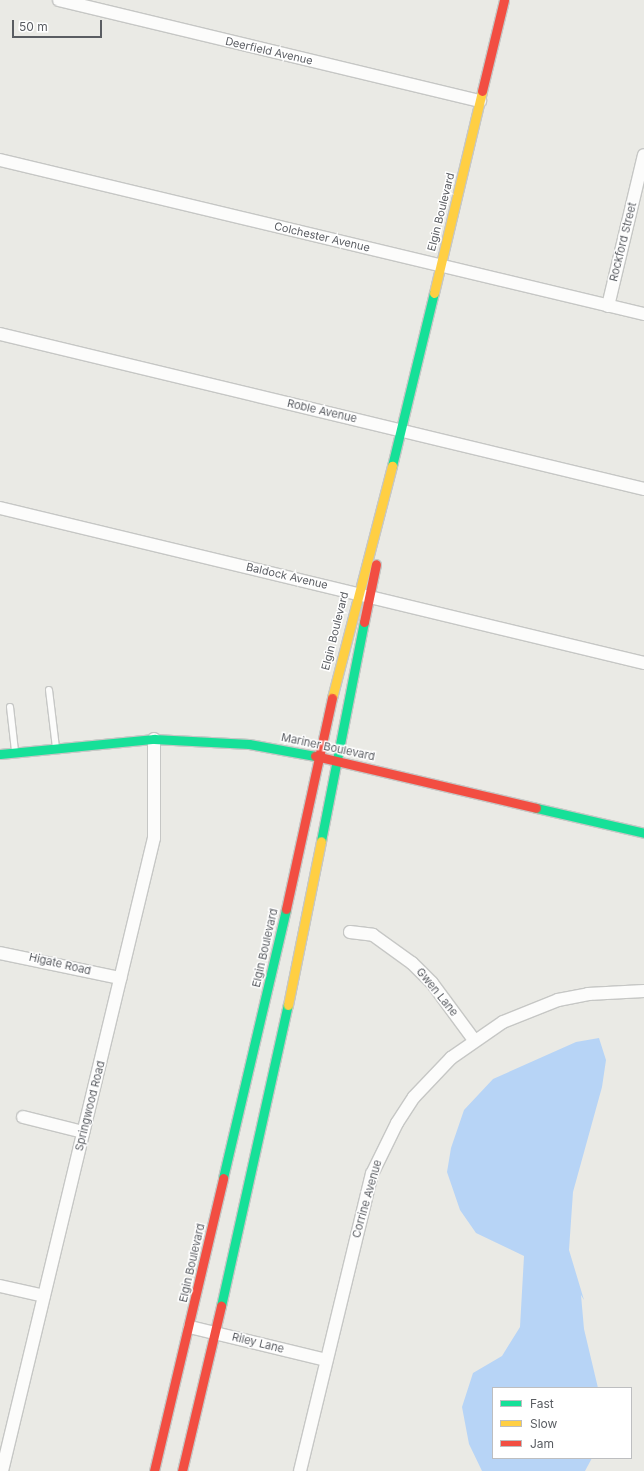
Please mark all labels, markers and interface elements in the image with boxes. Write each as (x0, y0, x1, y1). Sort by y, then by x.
scale bar (14, 12, 104, 38)
text: 50 m (19, 19, 48, 34)
street label: Deerfield Avenue (224, 35, 314, 67)
street label: Elgin Boulevard (425, 171, 457, 253)
street label: Rockford Street (607, 201, 639, 283)
street label: Colchester Avenue (273, 220, 371, 254)
street label: Roble Avenue (286, 397, 358, 425)
street label: Baldock Avenue (245, 560, 329, 592)
street label: Elgin Boulevard (319, 590, 351, 672)
street label: Mariner Boulevard (280, 731, 376, 763)
street label: Elgin Boulevard (250, 907, 280, 989)
street label: Higate Road (28, 950, 92, 978)
street label: Gwen Lane (414, 965, 460, 1019)
street label: Springwood Road (72, 1060, 108, 1152)
street label: Corrine Avenue (350, 1158, 384, 1240)
street label: Elgin Boulevard (177, 1222, 207, 1304)
street label: Riley Lane (231, 1330, 285, 1356)
legend (492, 1387, 632, 1459)
text: Fast (530, 1396, 554, 1411)
text: Slow (530, 1416, 557, 1431)
text: Jam (530, 1436, 554, 1451)

